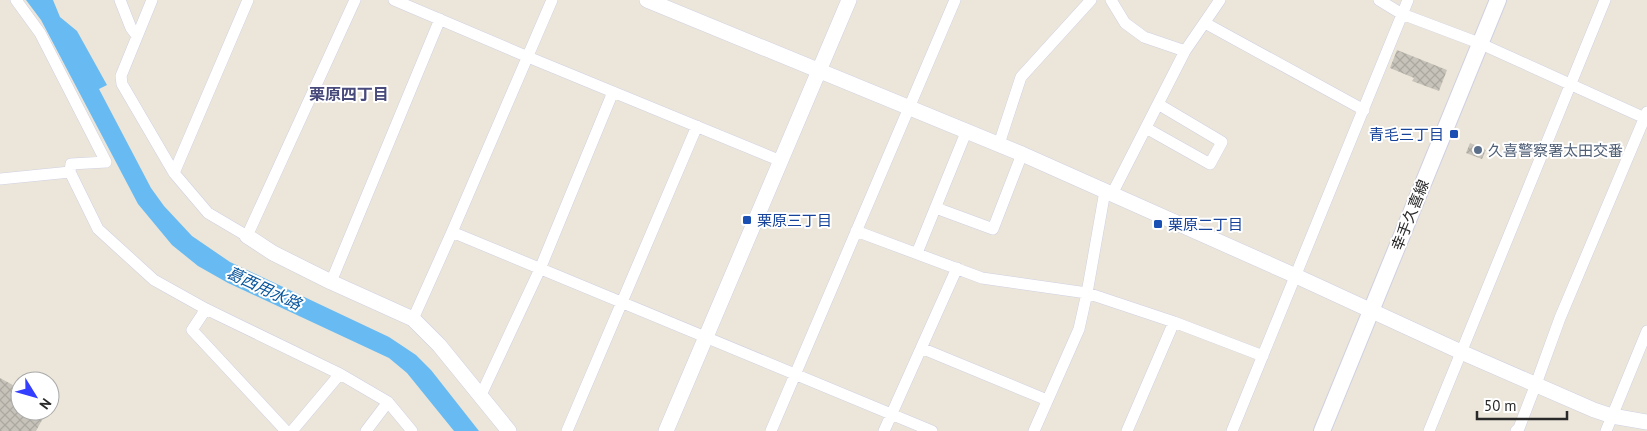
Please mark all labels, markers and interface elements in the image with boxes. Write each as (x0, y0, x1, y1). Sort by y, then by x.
district label: 栗原四丁目 (309, 84, 389, 104)
place label: 青毛三丁目 (1369, 125, 1444, 144)
marker: 青毛三丁目 (1448, 128, 1460, 140)
place label: 久喜警察署太田交番 (1488, 141, 1623, 160)
marker: 久喜警察署太田交番 (1472, 144, 1484, 156)
street label: 幸手久喜線 (1387, 177, 1433, 253)
place label: 栗原三丁目 (757, 211, 832, 230)
marker: 栗原三丁目 (741, 214, 753, 226)
place label: 栗原二丁目 (1168, 215, 1243, 234)
marker: 栗原二丁目 (1152, 218, 1164, 230)
water label: 葛西用水路 (224, 262, 306, 315)
north arrow (10, 371, 60, 421)
scale bar (1477, 388, 1567, 420)
text: N (35, 395, 55, 413)
text: 50 m (1484, 396, 1517, 415)

